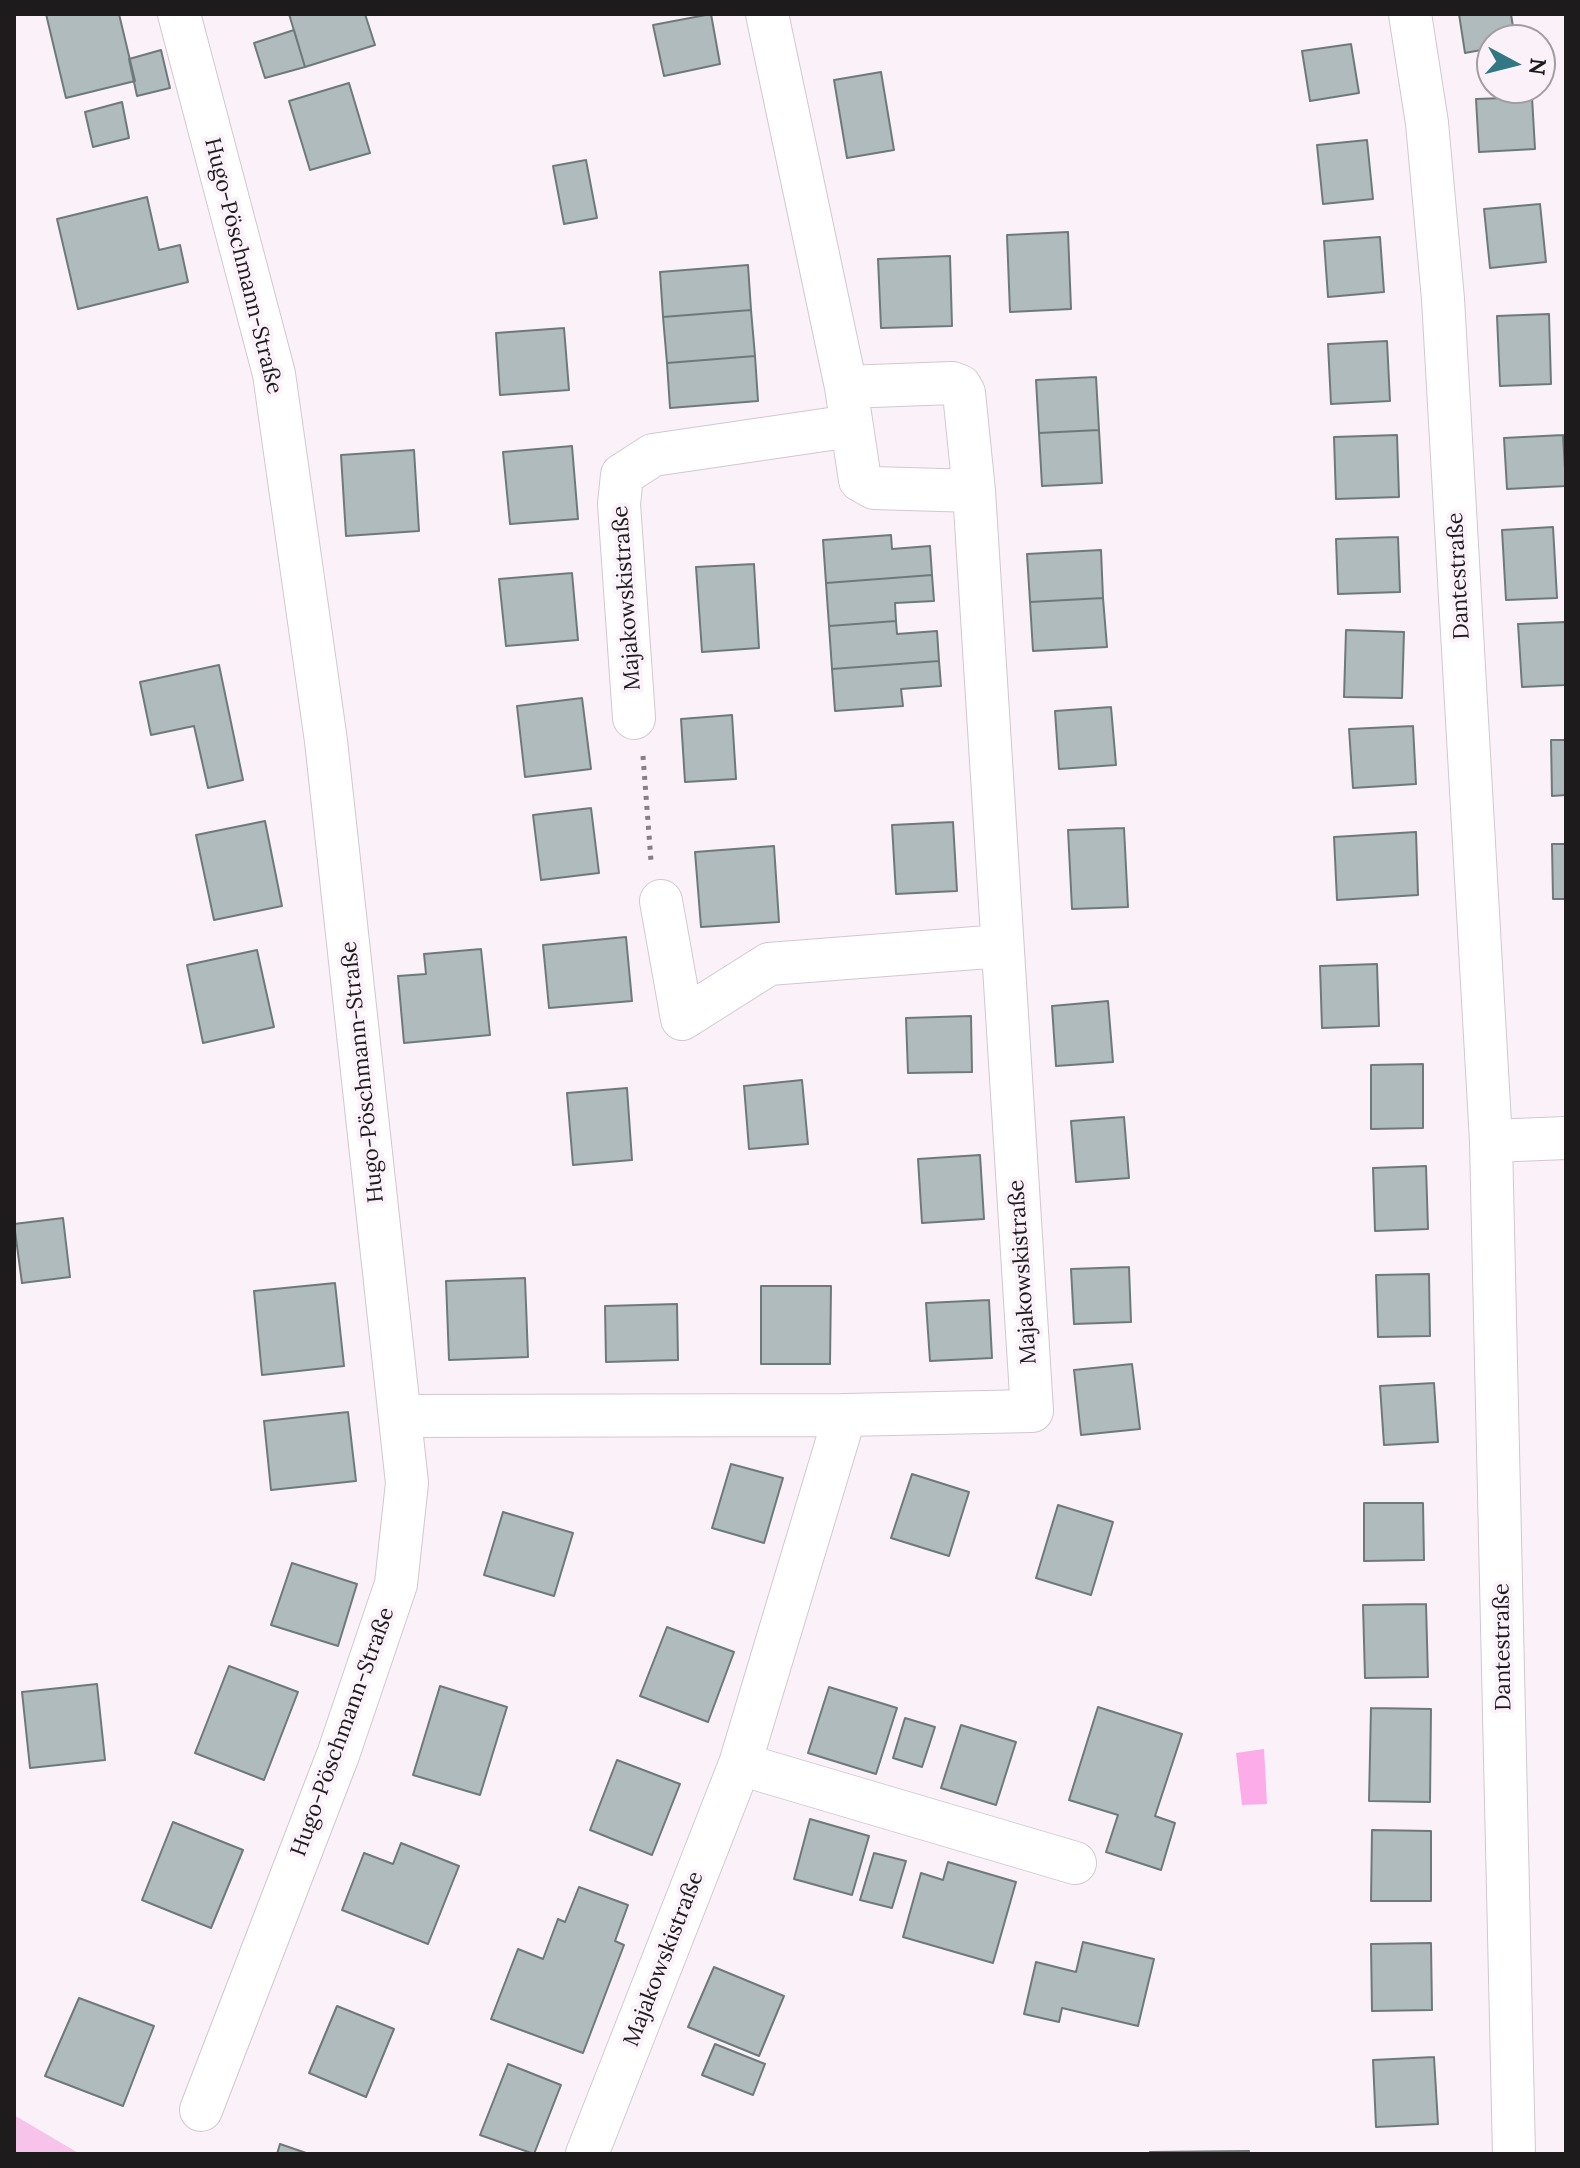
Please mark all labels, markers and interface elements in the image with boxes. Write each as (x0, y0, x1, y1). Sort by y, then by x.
north arrow (1476, 24, 1556, 104)
text: N (1523, 57, 1553, 77)
street label: Hugo-Pöschmann-Straße (198, 135, 288, 397)
street label: Majakowskistraße (607, 505, 647, 691)
street label: Dantestraße (1442, 512, 1476, 640)
street label: Hugo-Pöschmann-Straße (336, 940, 390, 1204)
street label: Majakowskistraße (1003, 1179, 1043, 1365)
street label: Dantestraße (1489, 1583, 1517, 1711)
street label: Hugo-Pöschmann-Straße (286, 1604, 400, 1860)
street label: Majakowskistraße (619, 1868, 709, 2050)

